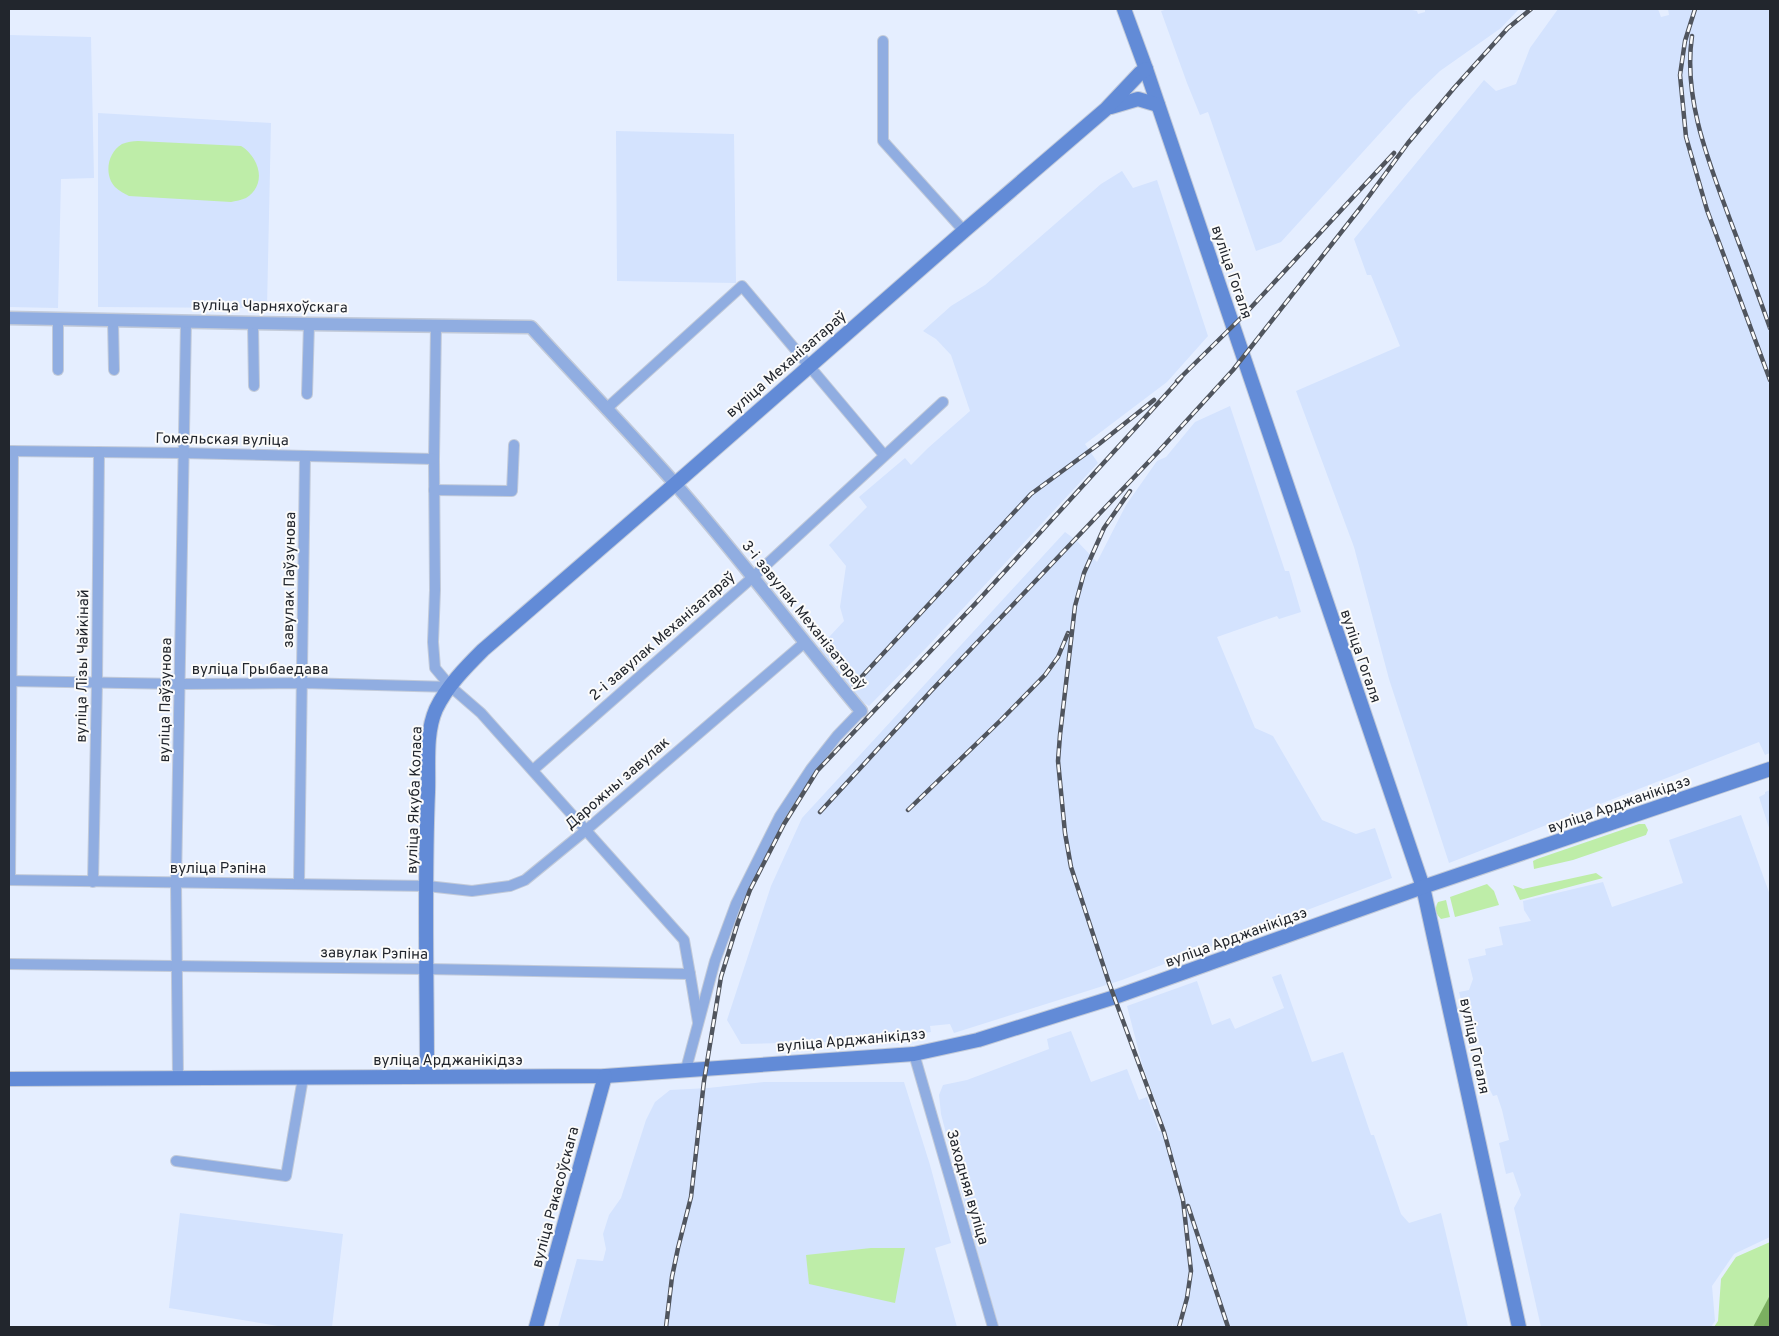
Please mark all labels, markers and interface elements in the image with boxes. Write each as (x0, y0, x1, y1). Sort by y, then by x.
street label: вуліца Гогаля (1206, 223, 1255, 322)
street label: вуліца Чарняхоўскага (192, 297, 348, 318)
street label: вуліца Механізатараў (723, 308, 851, 423)
street label: Гомельская вуліца (155, 430, 289, 451)
street label: завулак Паўзунова (280, 512, 301, 648)
street label: 3-і завулак Механізатараў (737, 537, 869, 695)
street label: 2-і завулак Механізатараў (586, 568, 740, 706)
street label: вуліца Лізы Чайкінай (73, 589, 94, 743)
street label: вуліца Гогаля (1335, 607, 1384, 706)
street label: вуліца Паўзунова (156, 637, 177, 763)
street label: вуліца Грыбаедава (192, 661, 328, 680)
street label: вуліца Якуба Коласа (403, 726, 428, 874)
street label: Дарожны завулак (562, 733, 674, 835)
street label: вуліца Арджанікідзэ (1546, 772, 1693, 839)
street label: вуліца Рэпіна (170, 860, 266, 879)
street label: вуліца Арджанікідзэ (1163, 904, 1310, 973)
street label: завулак Рэпіна (320, 944, 428, 965)
street label: вуліца Гогаля (1454, 997, 1493, 1096)
street label: вуліца Арджанікідзэ (776, 1026, 927, 1057)
street label: вуліца Арджанікідзэ (373, 1052, 523, 1071)
street label: вуліца Ракасоўскага (528, 1125, 584, 1270)
street label: Заходняя вуліца (941, 1128, 992, 1247)

